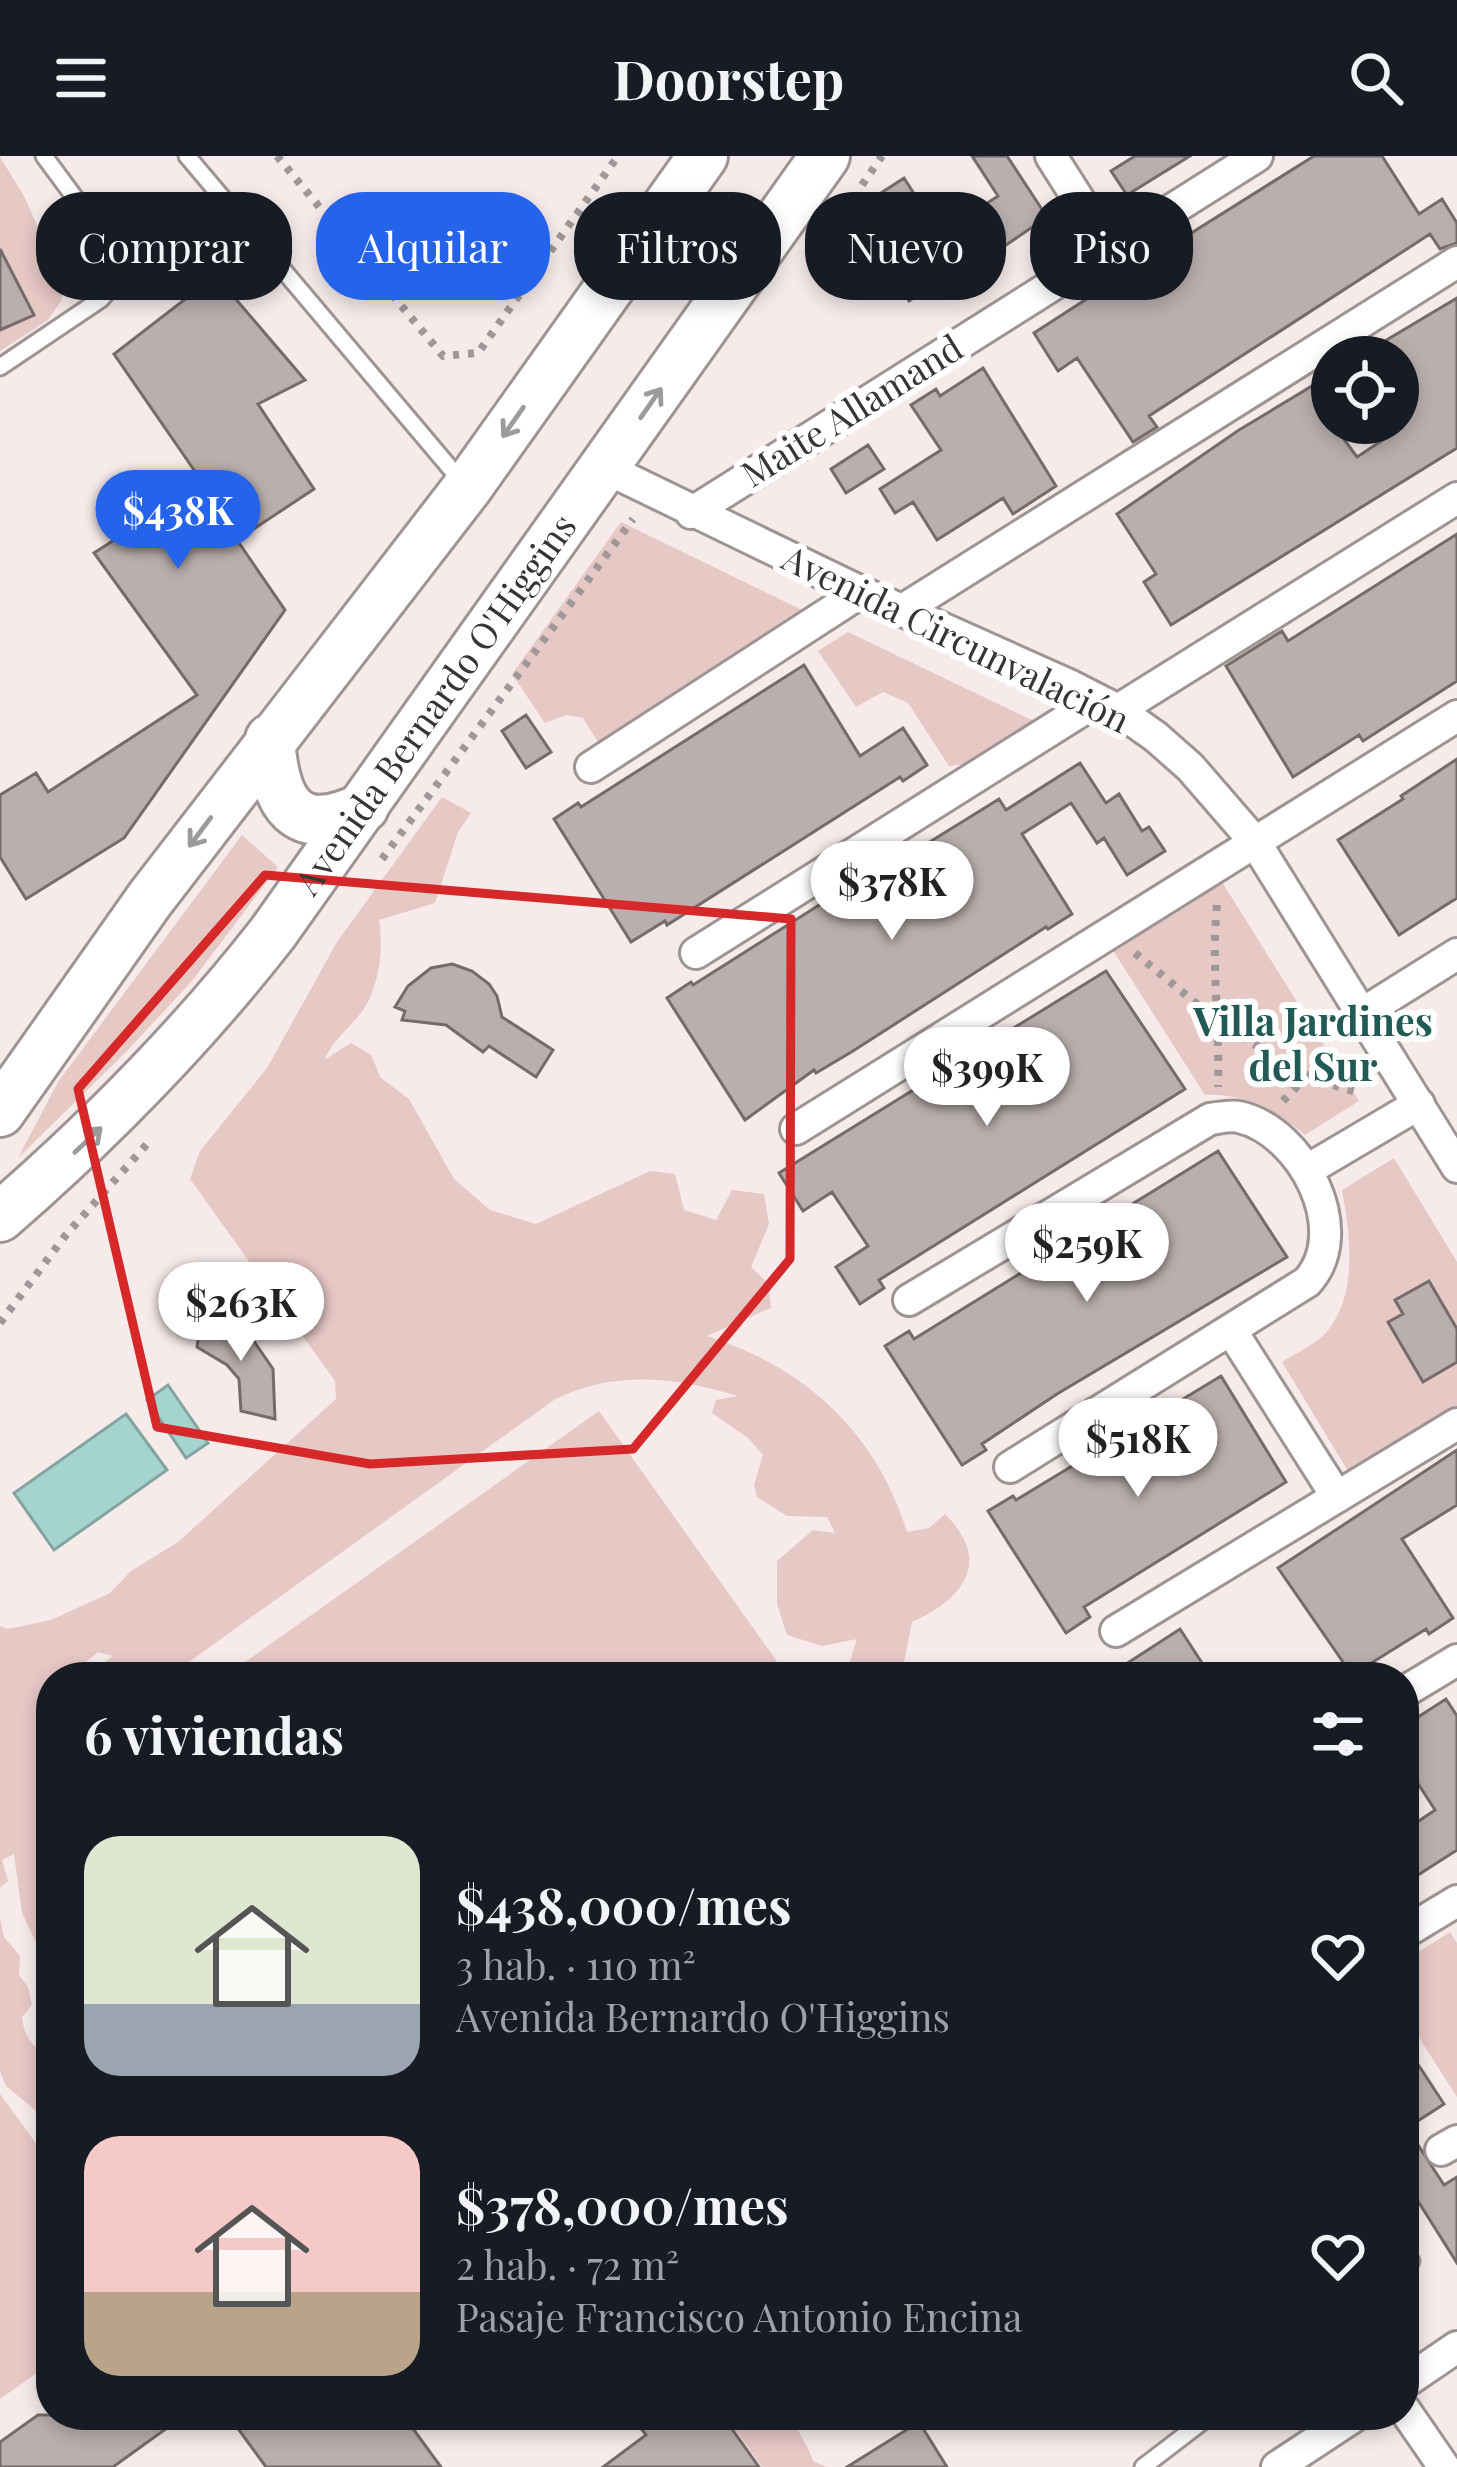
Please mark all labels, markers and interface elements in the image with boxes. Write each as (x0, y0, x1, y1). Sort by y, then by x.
text: Doorstep (613, 42, 844, 114)
icon: menu (48, 45, 114, 111)
icon: search (1343, 45, 1409, 111)
chip: Comprar (36, 192, 292, 300)
chip: Alquilar (316, 192, 550, 300)
chip: Filtros (574, 192, 781, 300)
chip: Nuevo (805, 192, 1006, 300)
chip: Piso (1030, 192, 1193, 300)
street label: Maite Allamand (731, 322, 971, 496)
map controls (1311, 336, 1419, 444)
button: locate (1311, 336, 1419, 444)
one-way arrow (638, 387, 663, 420)
one-way arrow (501, 405, 526, 438)
pin: $438K (94, 470, 262, 572)
text: $438K (122, 483, 234, 535)
street label: Avenida Bernardo O'Higgins (281, 503, 585, 904)
street label: Avenida Circunvalación (774, 532, 1138, 742)
one-way arrow (188, 815, 213, 848)
pin: $378K (808, 841, 976, 943)
text: $378K (838, 854, 946, 906)
district label: Villa Jardines del Sur (1192, 994, 1433, 1091)
pin: $399K (903, 1027, 1071, 1129)
text: $399K (931, 1040, 1043, 1092)
one-way arrow (72, 1127, 102, 1154)
pin: $259K (1003, 1203, 1171, 1305)
text: $259K (1032, 1216, 1142, 1268)
pin: $263K (157, 1262, 325, 1364)
text: $263K (185, 1275, 297, 1327)
pin: $518K (1054, 1398, 1222, 1500)
text: $518K (1086, 1411, 1190, 1463)
text: 6 viviendas (84, 1700, 344, 1768)
icon: filters (1305, 1701, 1371, 1767)
text: $438,000/mes (456, 1870, 792, 1938)
icon: home (180, 1884, 324, 2028)
icon: heart (1305, 1923, 1371, 1989)
text: 3 hab. · 110 m² (456, 1938, 696, 1990)
text: Avenida Bernardo O'Higgins (456, 1990, 950, 2042)
text: $378,000/mes (456, 2170, 788, 2238)
icon: home (180, 2184, 324, 2328)
icon: heart (1305, 2223, 1371, 2289)
text: 2 hab. · 72 m² (456, 2238, 679, 2290)
text: Pasaje Francisco Antonio Encina (456, 2290, 1022, 2342)

